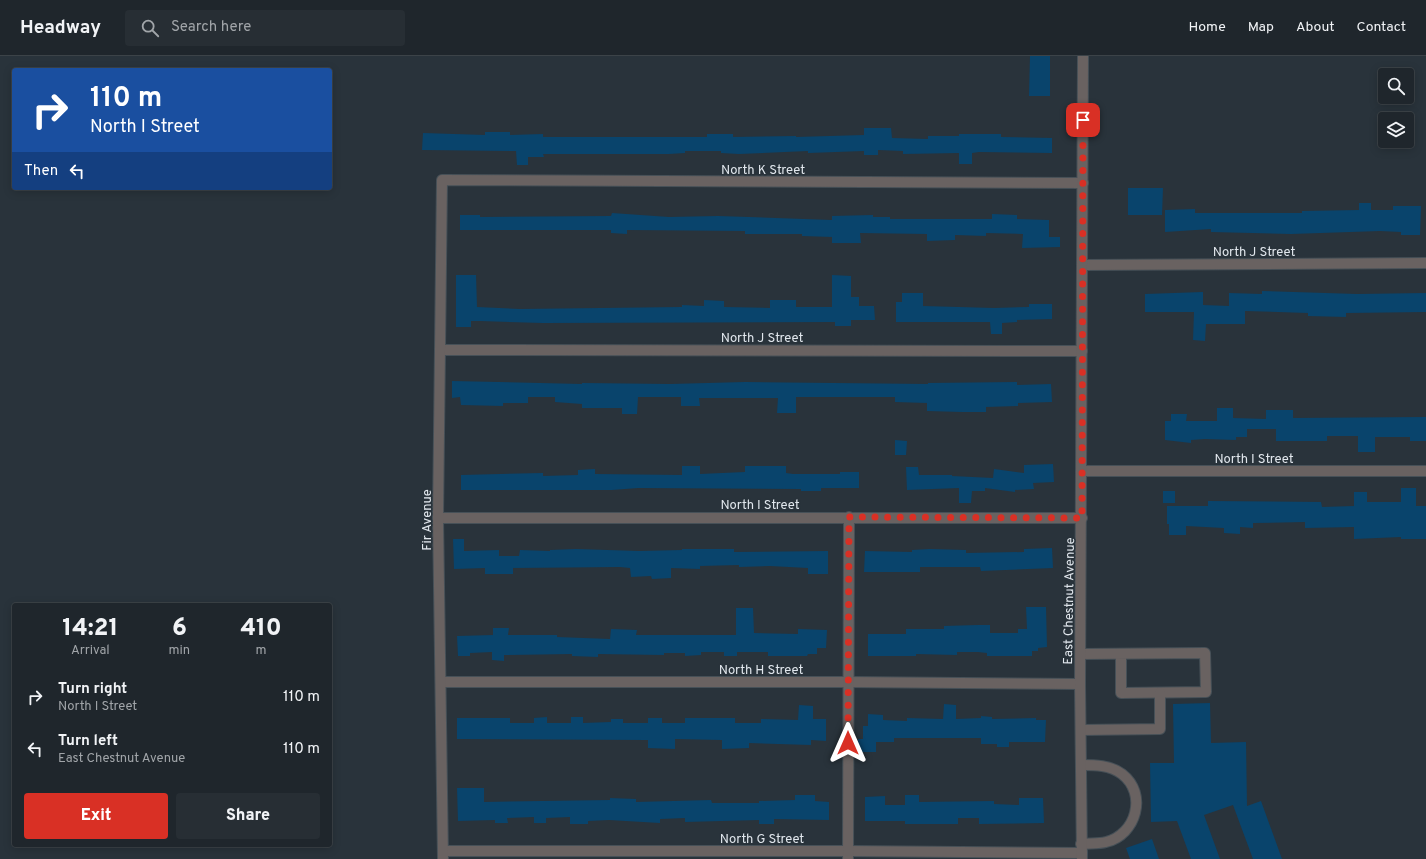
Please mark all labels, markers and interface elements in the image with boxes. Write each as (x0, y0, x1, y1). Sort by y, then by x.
search box (125, 10, 405, 46)
text: Headway (20, 16, 101, 40)
icon: search (139, 17, 161, 39)
text: Search here (171, 18, 251, 37)
text: Home (1189, 19, 1226, 36)
text: Map (1248, 19, 1274, 36)
text: About (1296, 19, 1335, 36)
text: Contact (1357, 19, 1406, 36)
map controls (1378, 68, 1414, 148)
button: search (1378, 68, 1414, 104)
text: 110 m (90, 81, 162, 117)
icon: right (24, 84, 76, 136)
pin (1066, 103, 1100, 137)
icon: arrive (1072, 109, 1094, 131)
button: layers (1378, 112, 1414, 148)
text: North I Street (90, 116, 200, 139)
icon: left (66, 160, 88, 182)
text: Then (24, 162, 58, 181)
street label: North K Street (721, 163, 805, 179)
street label: North J Street (1213, 245, 1295, 261)
street label: North J Street (721, 331, 803, 347)
street label: North I Street (1214, 452, 1294, 468)
street label: Fir Avenue (420, 489, 436, 551)
street label: North I Street (720, 498, 800, 514)
street label: East Chestnut Avenue (1061, 537, 1079, 665)
text: 14:21 (62, 614, 118, 644)
text: 6 (172, 614, 187, 644)
text: 410 (240, 614, 282, 644)
text: Arrival (71, 643, 110, 659)
text: min (169, 643, 190, 659)
text: m (256, 643, 267, 659)
street label: North H Street (719, 663, 803, 679)
text: Turn right (58, 680, 127, 699)
icon: right (24, 686, 46, 708)
text: 110 m (283, 688, 320, 707)
text: North I Street (58, 699, 137, 715)
position arrow (827, 722, 869, 764)
text: Turn left (58, 732, 118, 751)
icon: left (24, 738, 46, 760)
text: 110 m (283, 740, 320, 759)
text: East Chestnut Avenue (58, 751, 185, 767)
button: Exit (24, 793, 168, 839)
button: Share (176, 793, 320, 839)
street label: North G Street (720, 832, 804, 848)

